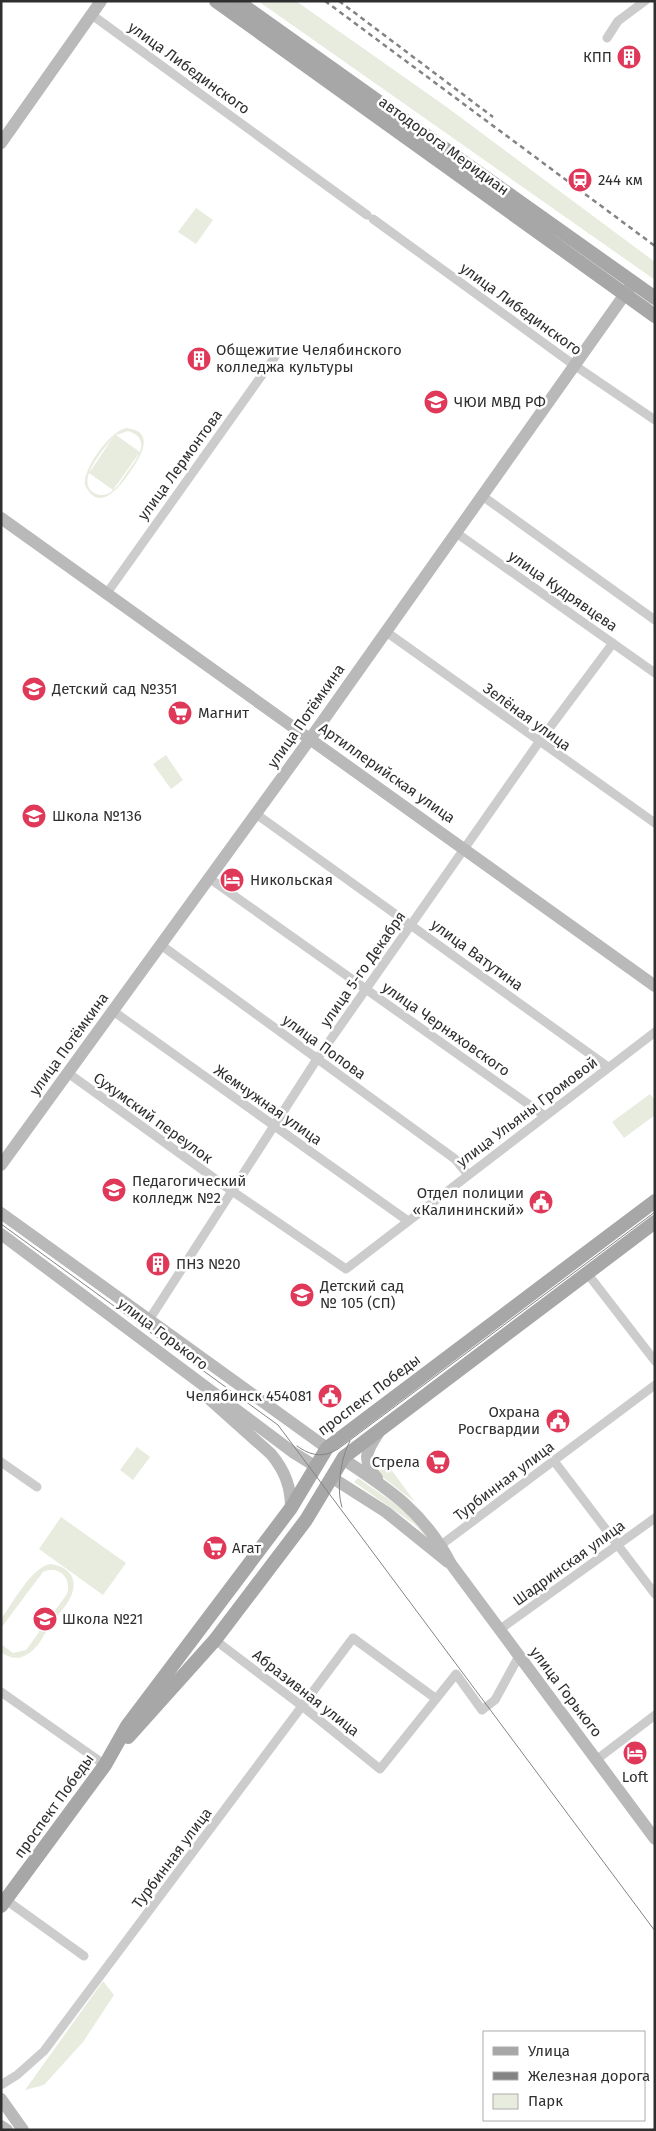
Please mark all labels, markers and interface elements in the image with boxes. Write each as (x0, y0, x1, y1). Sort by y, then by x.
street label: улица Либединского (125, 18, 253, 118)
building icon: КПП (616, 44, 642, 70)
place label: КПП (583, 48, 612, 66)
street label: автодорога Меридиан (376, 93, 512, 199)
station icon: 244 км (567, 167, 593, 193)
place label: 244 км (598, 171, 643, 189)
street label: улица Либединского (457, 259, 585, 359)
place label: Общежитие Челябинского колледжа культуры (216, 341, 402, 376)
building icon: Общежитие Челябинского колледжа культуры (186, 346, 212, 372)
school or university icon: ЧЮИ МВД РФ (423, 389, 449, 415)
place label: ЧЮИ МВД РФ (454, 393, 546, 411)
street label: улица Лермонтова (134, 406, 226, 524)
street label: улица Кудрявцева (505, 547, 621, 635)
street label: улица Потёмкина (263, 661, 349, 771)
school or university icon: Детский сад №351 (21, 676, 47, 702)
street label: Зелёная улица (480, 679, 574, 755)
place label: Детский сад №351 (51, 680, 177, 698)
supermarket icon: Магнит (167, 700, 193, 726)
place label: Магнит (198, 704, 249, 722)
street label: Артиллерийская улица (315, 719, 459, 827)
school or university icon: Школа №136 (21, 803, 47, 829)
place label: Школа №136 (52, 807, 142, 825)
hotel icon: Никольская (219, 867, 245, 893)
place label: Никольская (250, 871, 333, 889)
street label: улица 5-го Декабря (316, 908, 410, 1030)
street label: улица Ватутина (427, 915, 527, 995)
street label: улица Черняховского (379, 978, 513, 1080)
street label: улица Потёмкина (26, 989, 112, 1099)
street label: улица Попова (279, 1011, 369, 1083)
street label: улица Ульяны Громовой (453, 1053, 601, 1171)
street label: Жемчужная улица (211, 1061, 325, 1149)
street label: Сухумский переулок (90, 1069, 216, 1167)
place label: Педагогический колледж №2 (132, 1172, 246, 1207)
school or university icon: Педагогический колледж №2 (101, 1177, 127, 1203)
place label: Отдел полиции «Калининский» (413, 1184, 524, 1219)
public building icon: Отдел полиции «Калининский» (528, 1189, 554, 1215)
building icon: ПНЗ №20 (145, 1251, 171, 1277)
place label: ПНЗ №20 (176, 1255, 241, 1273)
place label: Детский сад № 105 (СП) (319, 1277, 404, 1312)
school or university icon: Детский сад № 105 (СП) (289, 1282, 315, 1308)
street label: улица Горького (114, 1294, 212, 1374)
street label: проспект Победы (314, 1350, 424, 1440)
public building icon: Челябинск 454081 (317, 1383, 343, 1409)
place label: Челябинск 454081 (186, 1387, 312, 1405)
place label: Охрана Росгвардии (458, 1403, 540, 1438)
public building icon: Охрана Росгвардии (545, 1408, 571, 1434)
street label: Турбинная улица (450, 1437, 558, 1525)
supermarket icon: Стрела (425, 1449, 451, 1475)
place label: Стрела (372, 1453, 420, 1471)
street label: Шадринская улица (509, 1516, 629, 1610)
supermarket icon: Агат (202, 1535, 228, 1561)
place label: Агат (232, 1539, 261, 1557)
school or university icon: Школа №21 (32, 1606, 58, 1632)
place label: Школа №21 (62, 1610, 143, 1628)
street label: улица Горького (526, 1643, 606, 1741)
street label: Абразивная улица (249, 1646, 363, 1740)
hotel icon: Loft (622, 1740, 648, 1766)
street label: проспект Победы (10, 1750, 98, 1862)
place label: Loft (622, 1768, 649, 1786)
street label: Турбинная улица (128, 1804, 216, 1912)
legend (483, 2031, 646, 2121)
text: Улица (528, 2042, 570, 2060)
text: Железная дорога (528, 2067, 650, 2085)
text: Парк (528, 2092, 563, 2110)

